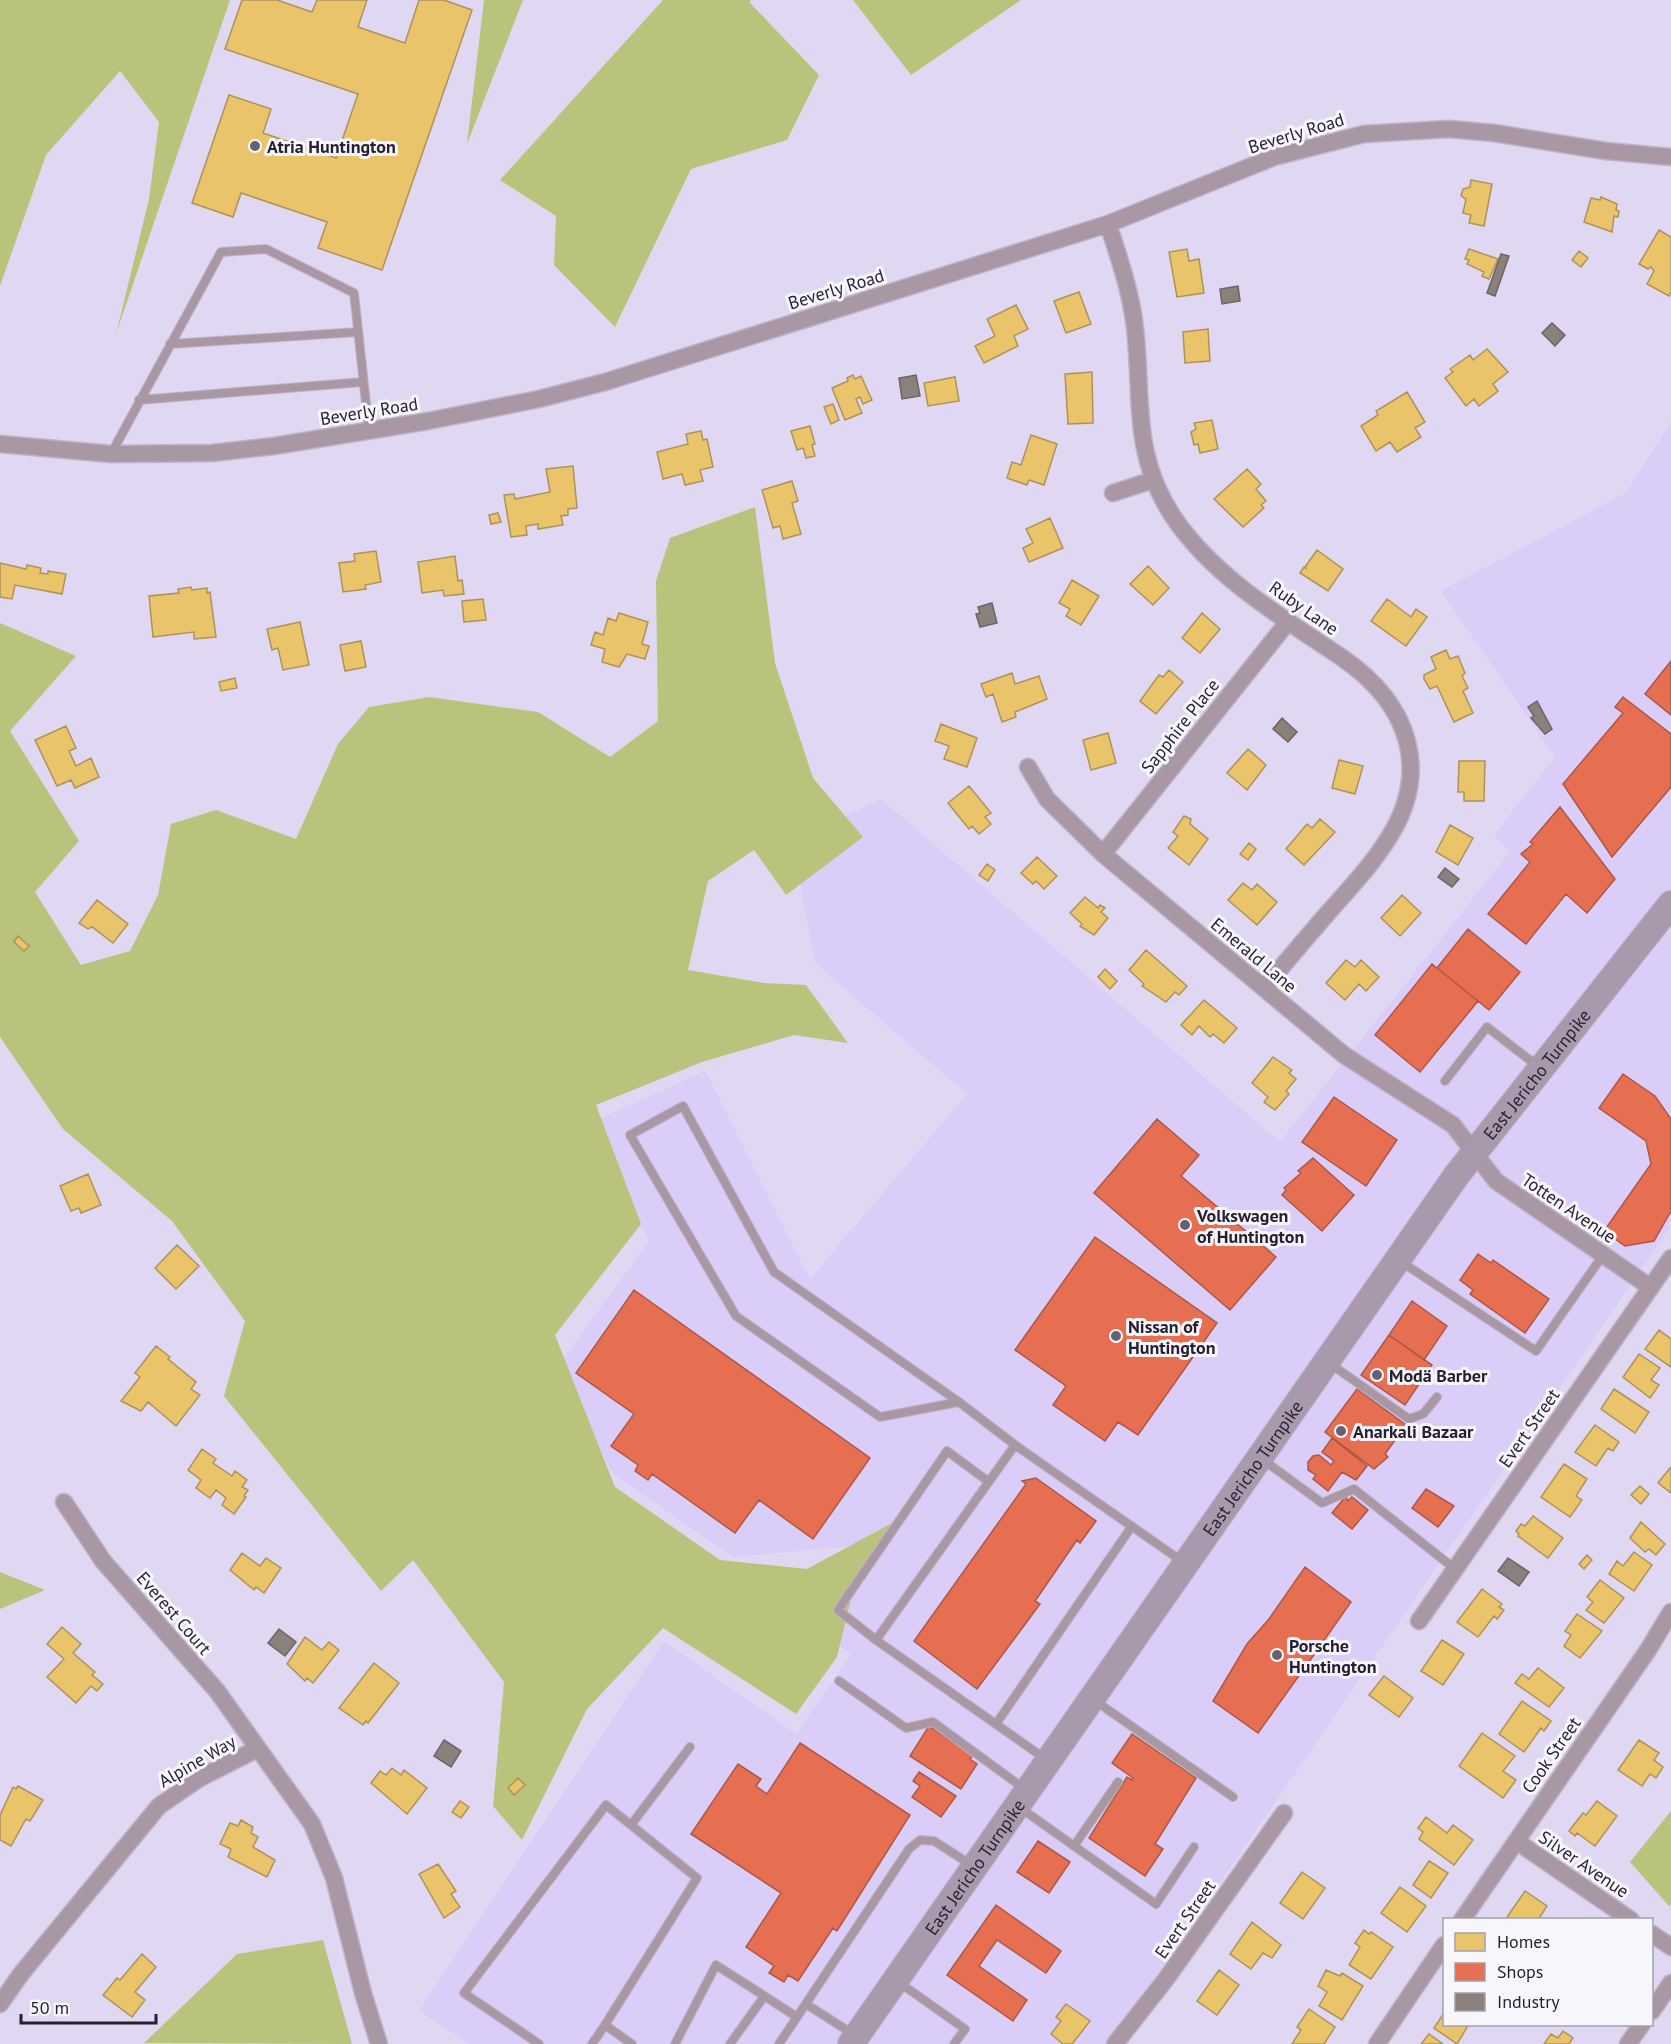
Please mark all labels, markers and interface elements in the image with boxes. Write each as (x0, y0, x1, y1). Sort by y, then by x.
street label: Beverly Road (1245, 108, 1347, 158)
place label: Atria Huntington (267, 135, 396, 158)
marker: Atria Huntington (248, 139, 262, 153)
street label: Beverly Road (785, 264, 887, 314)
street label: Beverly Road (318, 392, 420, 430)
street label: Ruby Lane (1265, 576, 1343, 640)
street label: Sapphire Place (1136, 674, 1224, 778)
street label: Emerald Lane (1206, 912, 1302, 998)
street label: East Jericho Turnpike (1478, 1004, 1595, 1144)
street label: Totten Avenue (1517, 1168, 1621, 1248)
place label: Volkswagen of Huntington (1196, 1204, 1304, 1248)
marker: Volkswagen of Huntington (1178, 1218, 1192, 1232)
place label: Nissan of Huntington (1128, 1315, 1215, 1359)
marker: Nissan of Huntington (1109, 1329, 1123, 1343)
place label: Modä Barber (1389, 1364, 1488, 1387)
marker: Modä Barber (1370, 1368, 1384, 1382)
street label: Evert Street (1494, 1384, 1564, 1472)
street label: East Jericho Turnpike (1197, 1396, 1308, 1540)
place label: Anarkali Bazaar (1353, 1420, 1474, 1443)
marker: Anarkali Bazaar (1334, 1424, 1348, 1438)
street label: Everest Court (132, 1567, 216, 1659)
place label: Porsche Huntington (1289, 1634, 1376, 1678)
marker: Porsche Huntington (1270, 1648, 1284, 1662)
street label: Cook Street (1516, 1712, 1586, 1798)
street label: Alpine Way (154, 1729, 240, 1792)
street label: East Jericho Turnpike (919, 1794, 1030, 1939)
street label: Silver Avenue (1535, 1825, 1633, 1903)
street label: Evert Street (1150, 1875, 1220, 1963)
legend (1443, 1918, 1653, 2026)
text: Homes (1497, 1930, 1550, 1953)
text: Shops (1497, 1960, 1543, 1983)
scale bar (21, 1987, 156, 2025)
text: Industry (1497, 1990, 1560, 2013)
text: 50 m (30, 1996, 69, 2019)

